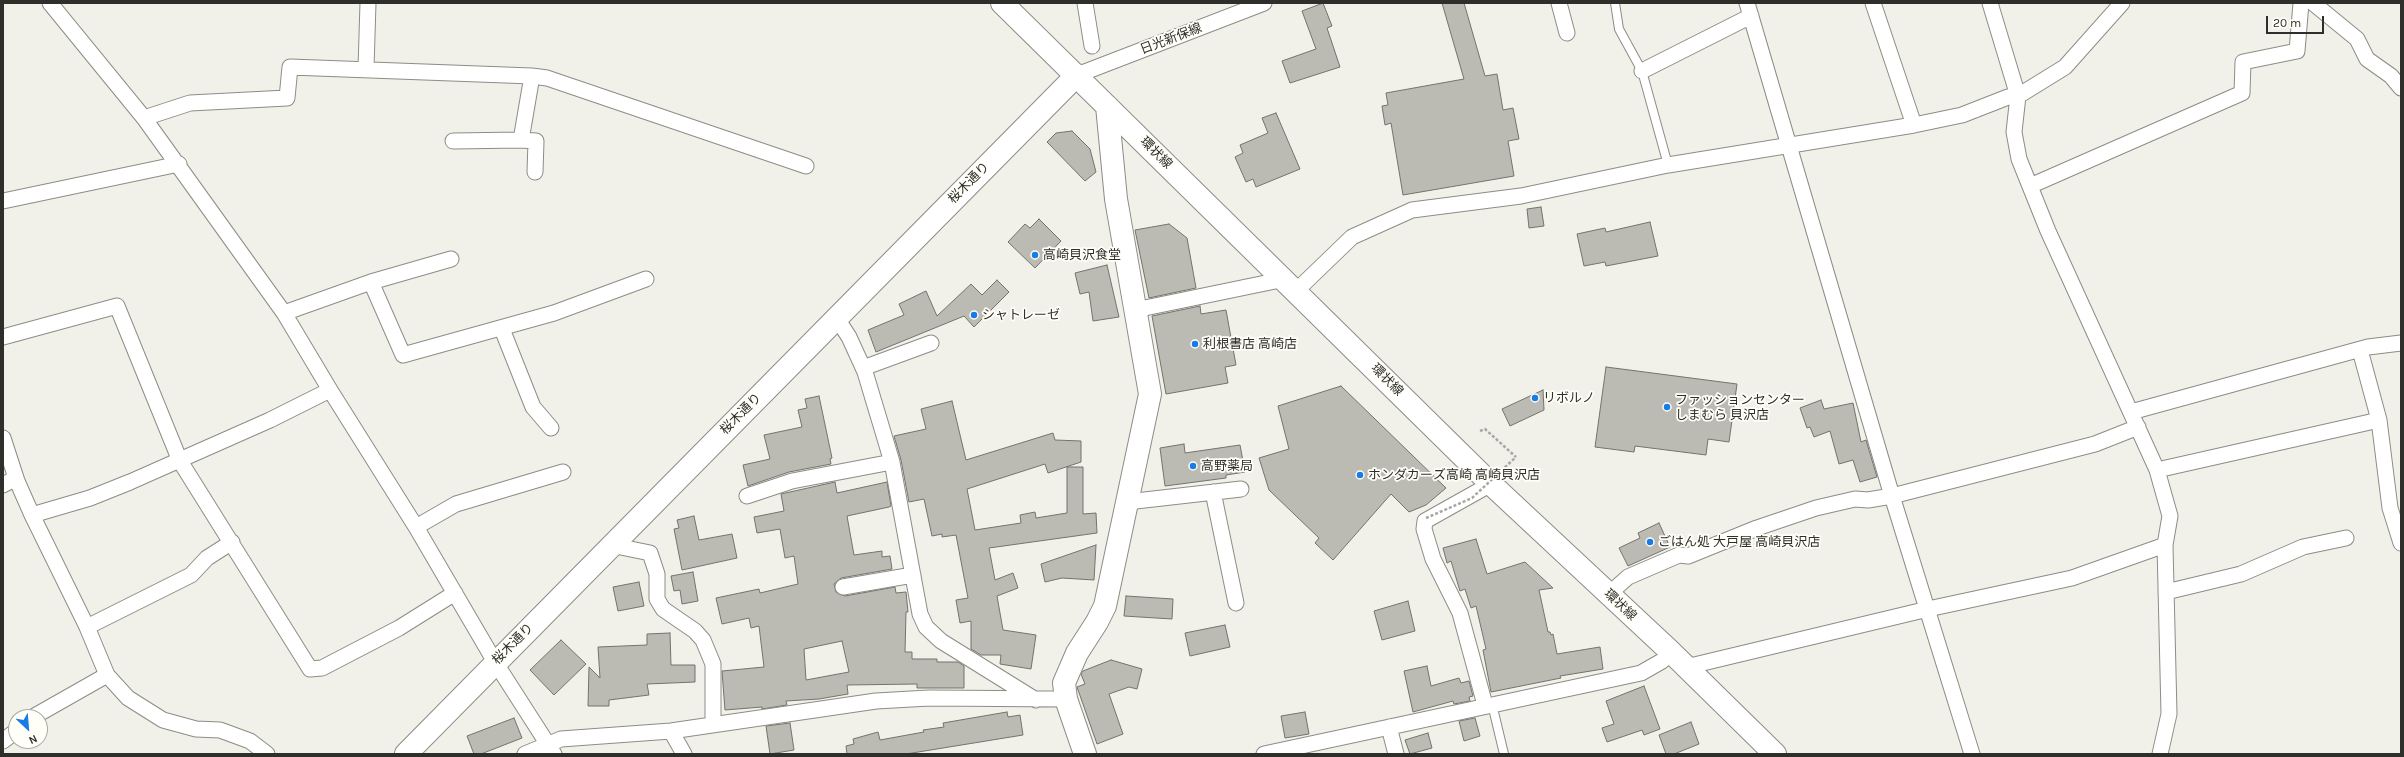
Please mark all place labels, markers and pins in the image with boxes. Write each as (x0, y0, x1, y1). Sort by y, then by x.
place label: 高崎貝沢食堂 (1043, 247, 1121, 263)
marker: 高崎貝沢食堂 (1030, 250, 1040, 260)
place label: シャトレーゼ (982, 307, 1060, 323)
marker: シャトレーゼ (969, 310, 979, 320)
place label: 利根書店 高崎店 (1203, 336, 1297, 352)
marker: 利根書店 高崎店 (1190, 339, 1200, 349)
place label: リボルノ (1543, 390, 1595, 406)
place label: ファッションセンター しまむら 貝沢店 (1675, 392, 1805, 423)
marker: リボルノ (1530, 393, 1540, 403)
marker: ファッションセンター しまむら 貝沢店 (1662, 402, 1672, 412)
place label: 高野薬局 (1201, 458, 1253, 474)
marker: 高野薬局 (1188, 461, 1198, 471)
place label: ホンダカーズ高崎 高崎貝沢店 (1368, 467, 1540, 483)
marker: ホンダカーズ高崎 高崎貝沢店 (1355, 470, 1365, 480)
place label: ごはん処 大戸屋 高崎貝沢店 (1658, 534, 1820, 550)
marker: ごはん処 大戸屋 高崎貝沢店 (1645, 537, 1655, 547)

